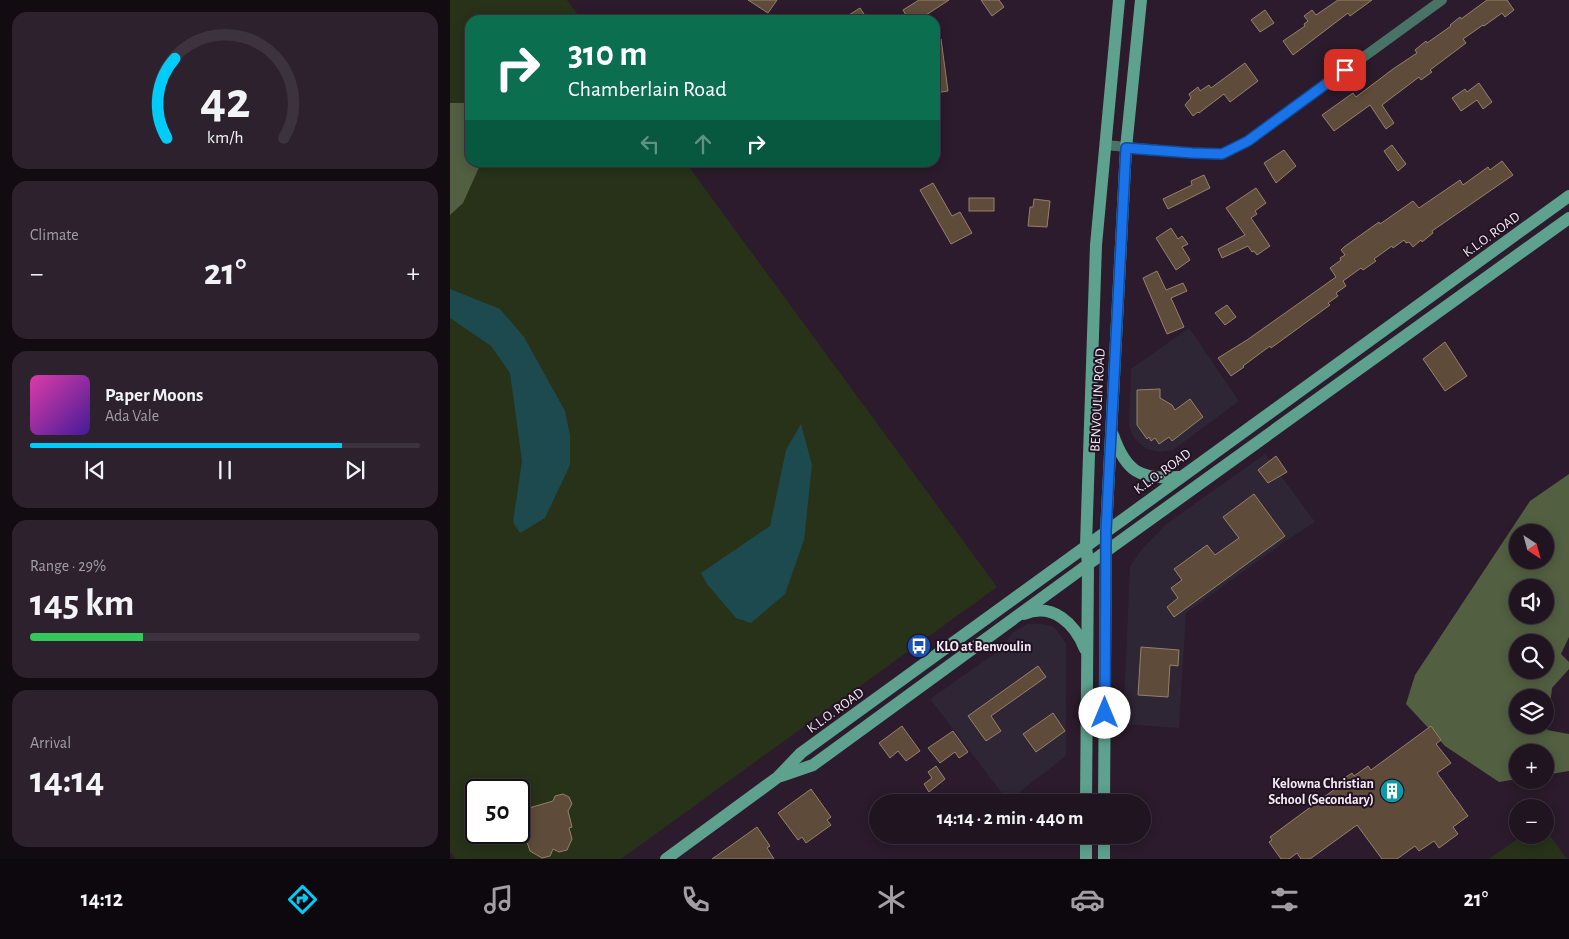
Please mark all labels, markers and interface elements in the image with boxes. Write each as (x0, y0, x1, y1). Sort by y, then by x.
icon: right (485, 35, 550, 100)
text: 310 m (568, 37, 647, 72)
pin (1324, 49, 1366, 91)
icon: arrive (1331, 56, 1359, 84)
text: 42 (200, 75, 250, 127)
text: Chamberlain Road (568, 78, 727, 100)
text: km/h (207, 129, 243, 147)
icon: left (636, 130, 664, 158)
icon: ahead (689, 130, 717, 158)
icon: right (742, 130, 770, 158)
street label: K.L.O. ROAD (1461, 210, 1523, 260)
text: Climate (30, 227, 79, 243)
text: 21° (204, 254, 246, 292)
text: − (30, 260, 43, 288)
text: + (407, 260, 420, 288)
street label: BENVOULIN ROAD (1088, 348, 1108, 452)
text: Paper Moons (105, 386, 203, 405)
text: Ada Vale (105, 408, 159, 424)
street label: K.L.O. ROAD (1132, 447, 1194, 497)
icon: previous (81, 456, 109, 484)
icon: pause (211, 456, 239, 484)
icon: next (341, 456, 369, 484)
north arrow (1509, 524, 1554, 569)
map controls (1509, 524, 1554, 844)
text: Range · 29% (30, 558, 106, 574)
button: sound (1509, 579, 1554, 624)
text: 145 km (30, 585, 134, 623)
bus stop icon: KLO at Benvoulin (906, 633, 932, 659)
button: search (1509, 634, 1554, 679)
place label: KLO at Benvoulin (936, 640, 1031, 654)
street label: K.L.O. ROAD (805, 686, 867, 736)
position arrow (1078, 686, 1130, 738)
button: layers (1509, 689, 1554, 734)
text: Arrival (30, 735, 71, 751)
button: + (1509, 744, 1554, 789)
text: 14:14 (30, 762, 104, 800)
place label: Kelowna Christian School (Secondary) (1268, 777, 1374, 807)
building icon: Kelowna Christian School (Secondary) (1379, 778, 1405, 804)
speed limit sign: 50 (465, 779, 530, 844)
button: − (1509, 799, 1554, 844)
text: 14:14 · 2 min · 440 m (937, 809, 1083, 828)
icon: directions (285, 882, 320, 917)
icon: music (481, 882, 516, 917)
icon: phone (678, 882, 713, 917)
icon: climate (874, 882, 909, 917)
icon: car (1070, 882, 1105, 917)
icon: filters (1267, 882, 1302, 917)
text: 14:12 (81, 888, 123, 910)
text: 21° (1463, 888, 1488, 910)

